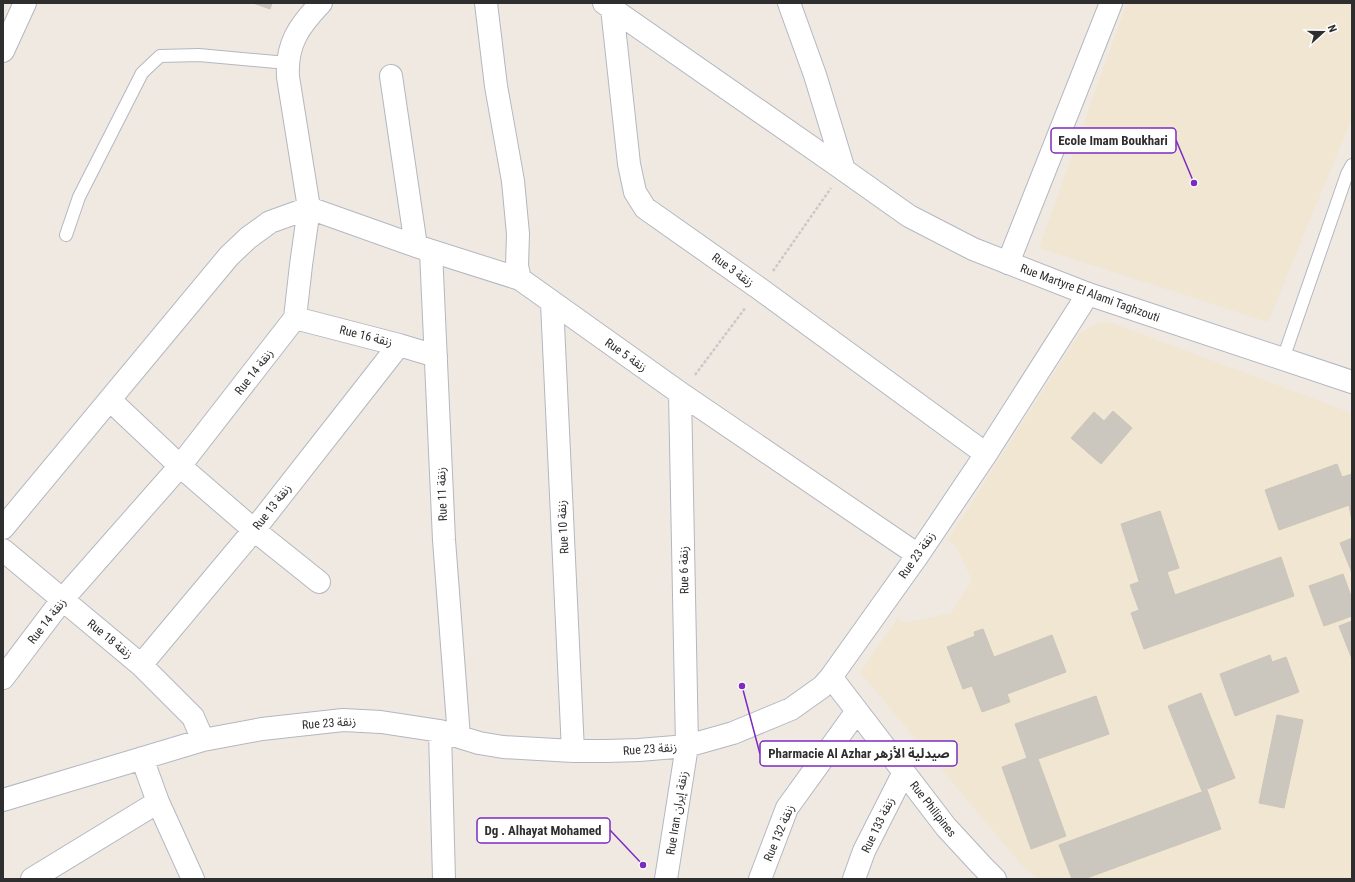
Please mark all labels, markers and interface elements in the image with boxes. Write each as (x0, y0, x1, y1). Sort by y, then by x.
north arrow (1303, 12, 1343, 52)
text: N (1325, 23, 1339, 34)
callout: Ecole Imam Boukhari (1051, 128, 1176, 153)
text: Ecole Imam Boukhari (1058, 133, 1168, 148)
street label: Rue 3 زنقة (709, 250, 757, 290)
street label: Rue Martyre El Alami Taghzouti (1018, 261, 1162, 325)
street label: Rue 16 زنقة (338, 323, 394, 349)
street label: Rue 5 زنقة (602, 335, 650, 375)
street label: Rue 14 زنقة (232, 346, 276, 398)
street label: Rue 11 زنقة (434, 467, 450, 521)
street label: Rue 13 زنقة (250, 481, 294, 533)
street label: Rue 10 زنقة (555, 500, 571, 554)
street label: Rue 23 زنقة (896, 529, 938, 581)
street label: Rue 6 زنقة (677, 546, 691, 594)
street label: Rue 14 زنقة (25, 595, 69, 647)
street label: Rue 18 زنقة (85, 617, 135, 661)
street label: Rue 23 زنقة (301, 714, 357, 732)
street label: Rue 23 زنقة (622, 740, 678, 758)
callout: Pharmacie Al Azhar صيدلية الأزهر (760, 741, 957, 766)
text: Pharmacie Al Azhar صيدلية الأزهر (768, 746, 950, 761)
street label: Rue Iran زنقة إيران (663, 770, 692, 856)
street label: Rue Philipines (907, 778, 959, 840)
street label: Rue 133 زنقة (859, 795, 897, 855)
street label: Rue 132 زنقة (761, 803, 797, 863)
callout: Dg . Alhayat Mohamed (477, 818, 610, 843)
text: Dg . Alhayat Mohamed (484, 823, 602, 838)

